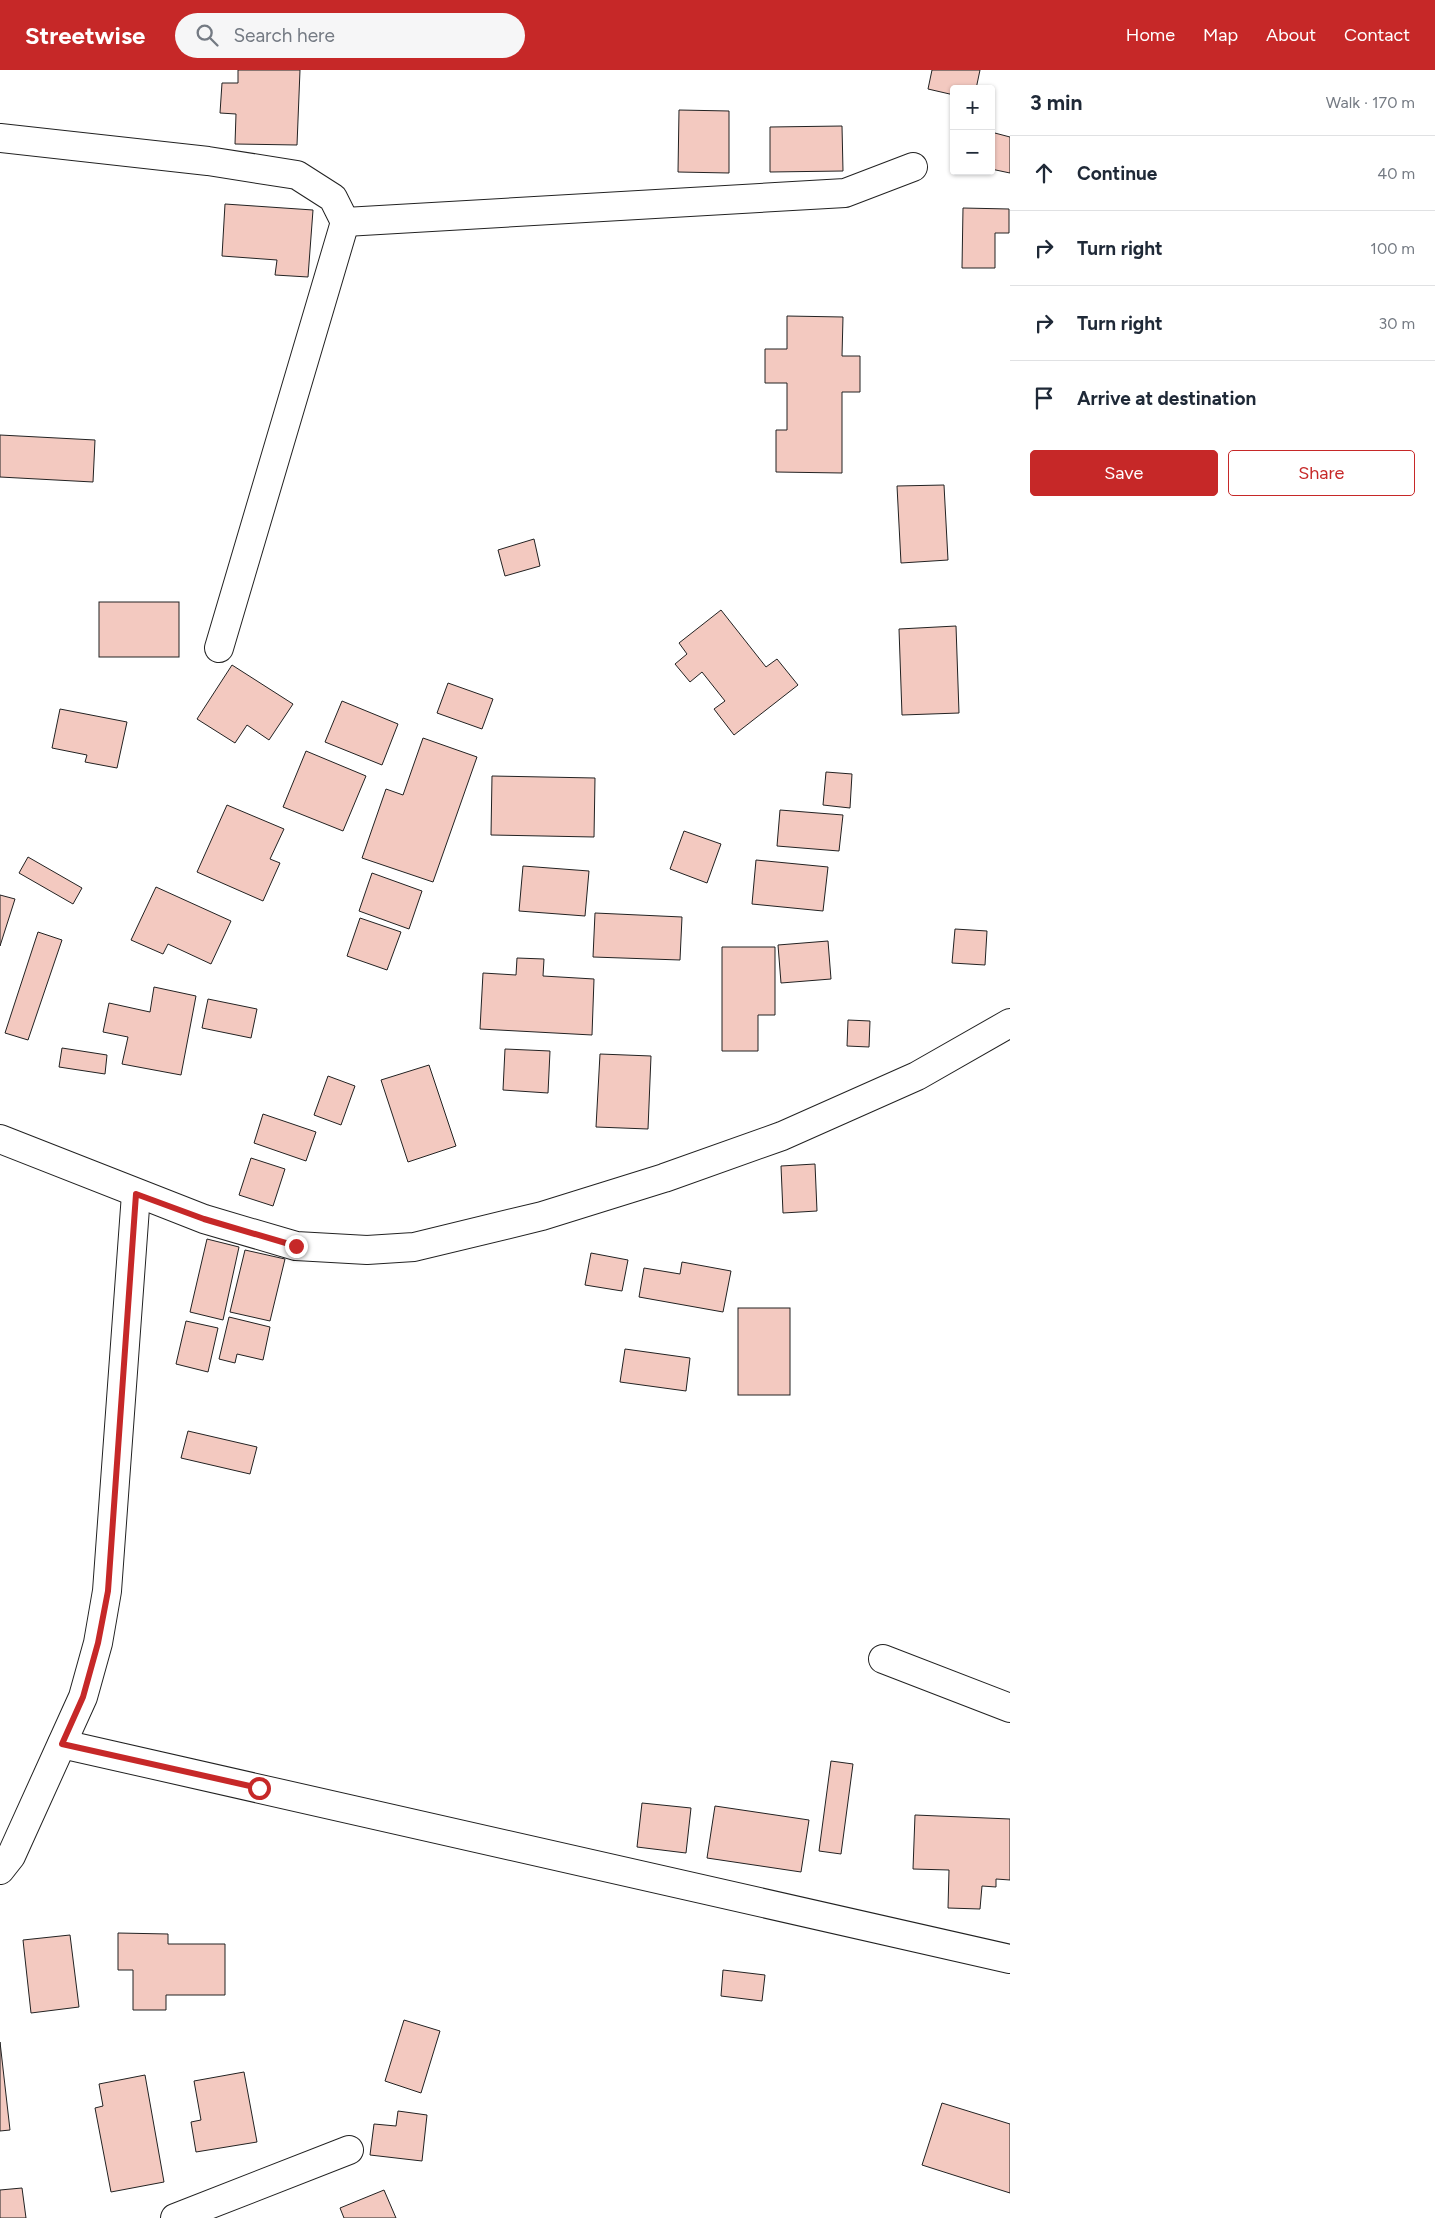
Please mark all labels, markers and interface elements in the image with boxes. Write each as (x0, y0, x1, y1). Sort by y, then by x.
search box (175, 13, 525, 58)
text: Streetwise (25, 21, 145, 50)
icon: search (193, 21, 221, 49)
text: Search here (233, 24, 335, 47)
text: Home (1126, 24, 1175, 46)
text: Map (1203, 24, 1238, 46)
text: About (1266, 24, 1316, 46)
text: Contact (1344, 24, 1410, 46)
map controls (950, 85, 995, 175)
button: + (950, 85, 995, 130)
text: 3 min (1030, 90, 1082, 115)
text: Walk · 170 m (1326, 93, 1415, 112)
button: − (950, 130, 995, 175)
icon: ahead (1030, 159, 1058, 187)
text: Continue (1077, 162, 1157, 185)
text: 40 m (1377, 164, 1415, 183)
icon: right (1030, 234, 1058, 262)
text: Turn right (1077, 237, 1163, 260)
text: 100 m (1370, 239, 1415, 258)
icon: right (1030, 309, 1058, 337)
text: Turn right (1077, 312, 1163, 335)
text: 30 m (1378, 314, 1415, 333)
icon: arrive (1030, 384, 1058, 412)
text: Arrive at destination (1077, 387, 1256, 410)
button: Save (1030, 450, 1218, 496)
button: Share (1228, 450, 1415, 496)
route end (285, 1235, 308, 1258)
route start (248, 1777, 271, 1800)

